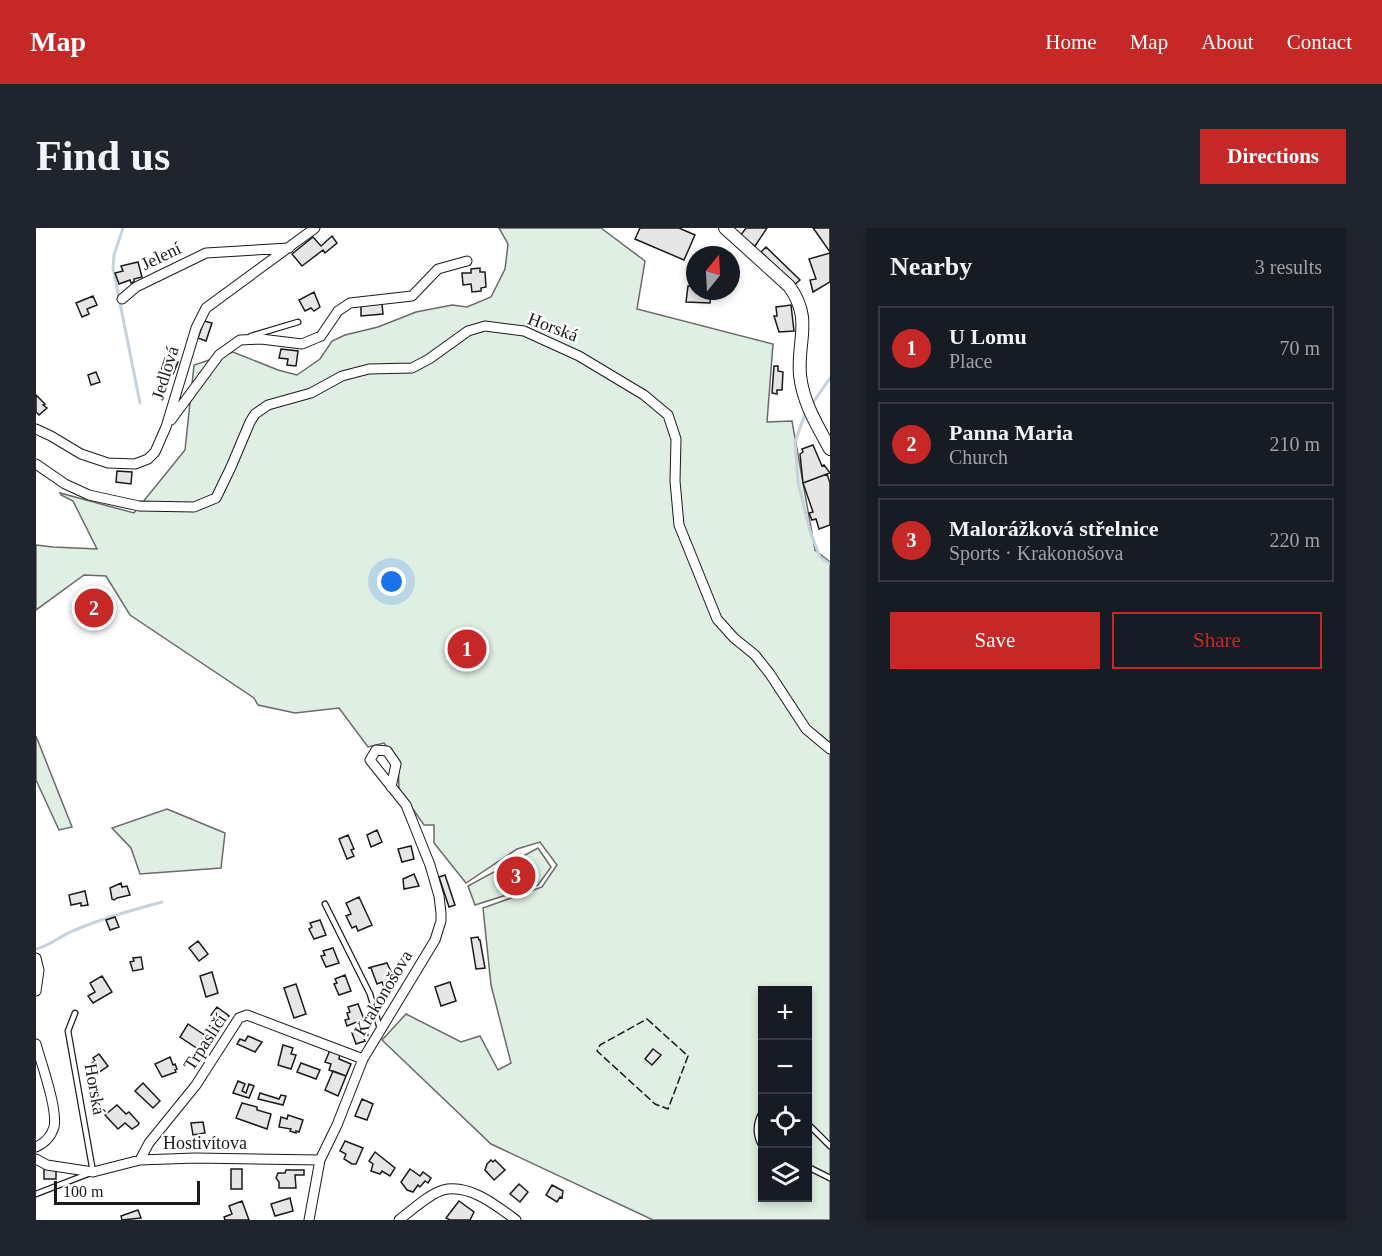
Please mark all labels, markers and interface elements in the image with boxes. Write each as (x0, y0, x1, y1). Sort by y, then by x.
text: Map (30, 26, 86, 57)
text: Home (1045, 30, 1097, 54)
text: Map (1130, 30, 1168, 54)
text: About (1201, 30, 1254, 54)
text: Contact (1287, 30, 1352, 54)
button: Directions (1200, 129, 1346, 184)
text: Find us (36, 133, 170, 179)
street label: Jelení (138, 238, 184, 274)
north arrow (686, 246, 740, 300)
text: Nearby (890, 252, 972, 281)
text: 3 results (1255, 256, 1322, 278)
street label: Horská (525, 308, 581, 346)
text: U Lomu (949, 324, 1027, 349)
text: 1 (907, 337, 917, 359)
text: 70 m (1279, 337, 1320, 359)
street label: Jedlová (147, 344, 183, 402)
text: Place (949, 350, 992, 372)
text: Panna Maria (949, 420, 1073, 445)
text: 2 (907, 433, 917, 455)
text: 210 m (1269, 433, 1320, 455)
text: Church (949, 446, 1008, 468)
text: Malorážková střelnice (949, 516, 1159, 541)
text: 3 (907, 529, 917, 551)
text: 220 m (1269, 529, 1320, 551)
text: Sports · Krakonošova (949, 542, 1123, 564)
your location (377, 567, 406, 596)
pin: 2 (74, 586, 114, 631)
button: Save (890, 612, 1100, 669)
button: Share (1112, 612, 1322, 669)
pin: 1 (448, 626, 486, 672)
pin: 3 (496, 854, 536, 898)
street label: Krakonošova (350, 947, 416, 1039)
map controls (758, 986, 812, 1202)
button: + (758, 986, 812, 1040)
street label: Trpasličí (179, 1010, 231, 1074)
button: − (758, 1040, 812, 1094)
street label: Horská (81, 1062, 109, 1116)
button: locate (758, 1094, 812, 1148)
street label: Hostivítova (163, 1133, 247, 1153)
button: layers (758, 1148, 812, 1202)
scale bar (54, 1178, 200, 1206)
text: 100 m (63, 1183, 103, 1200)

